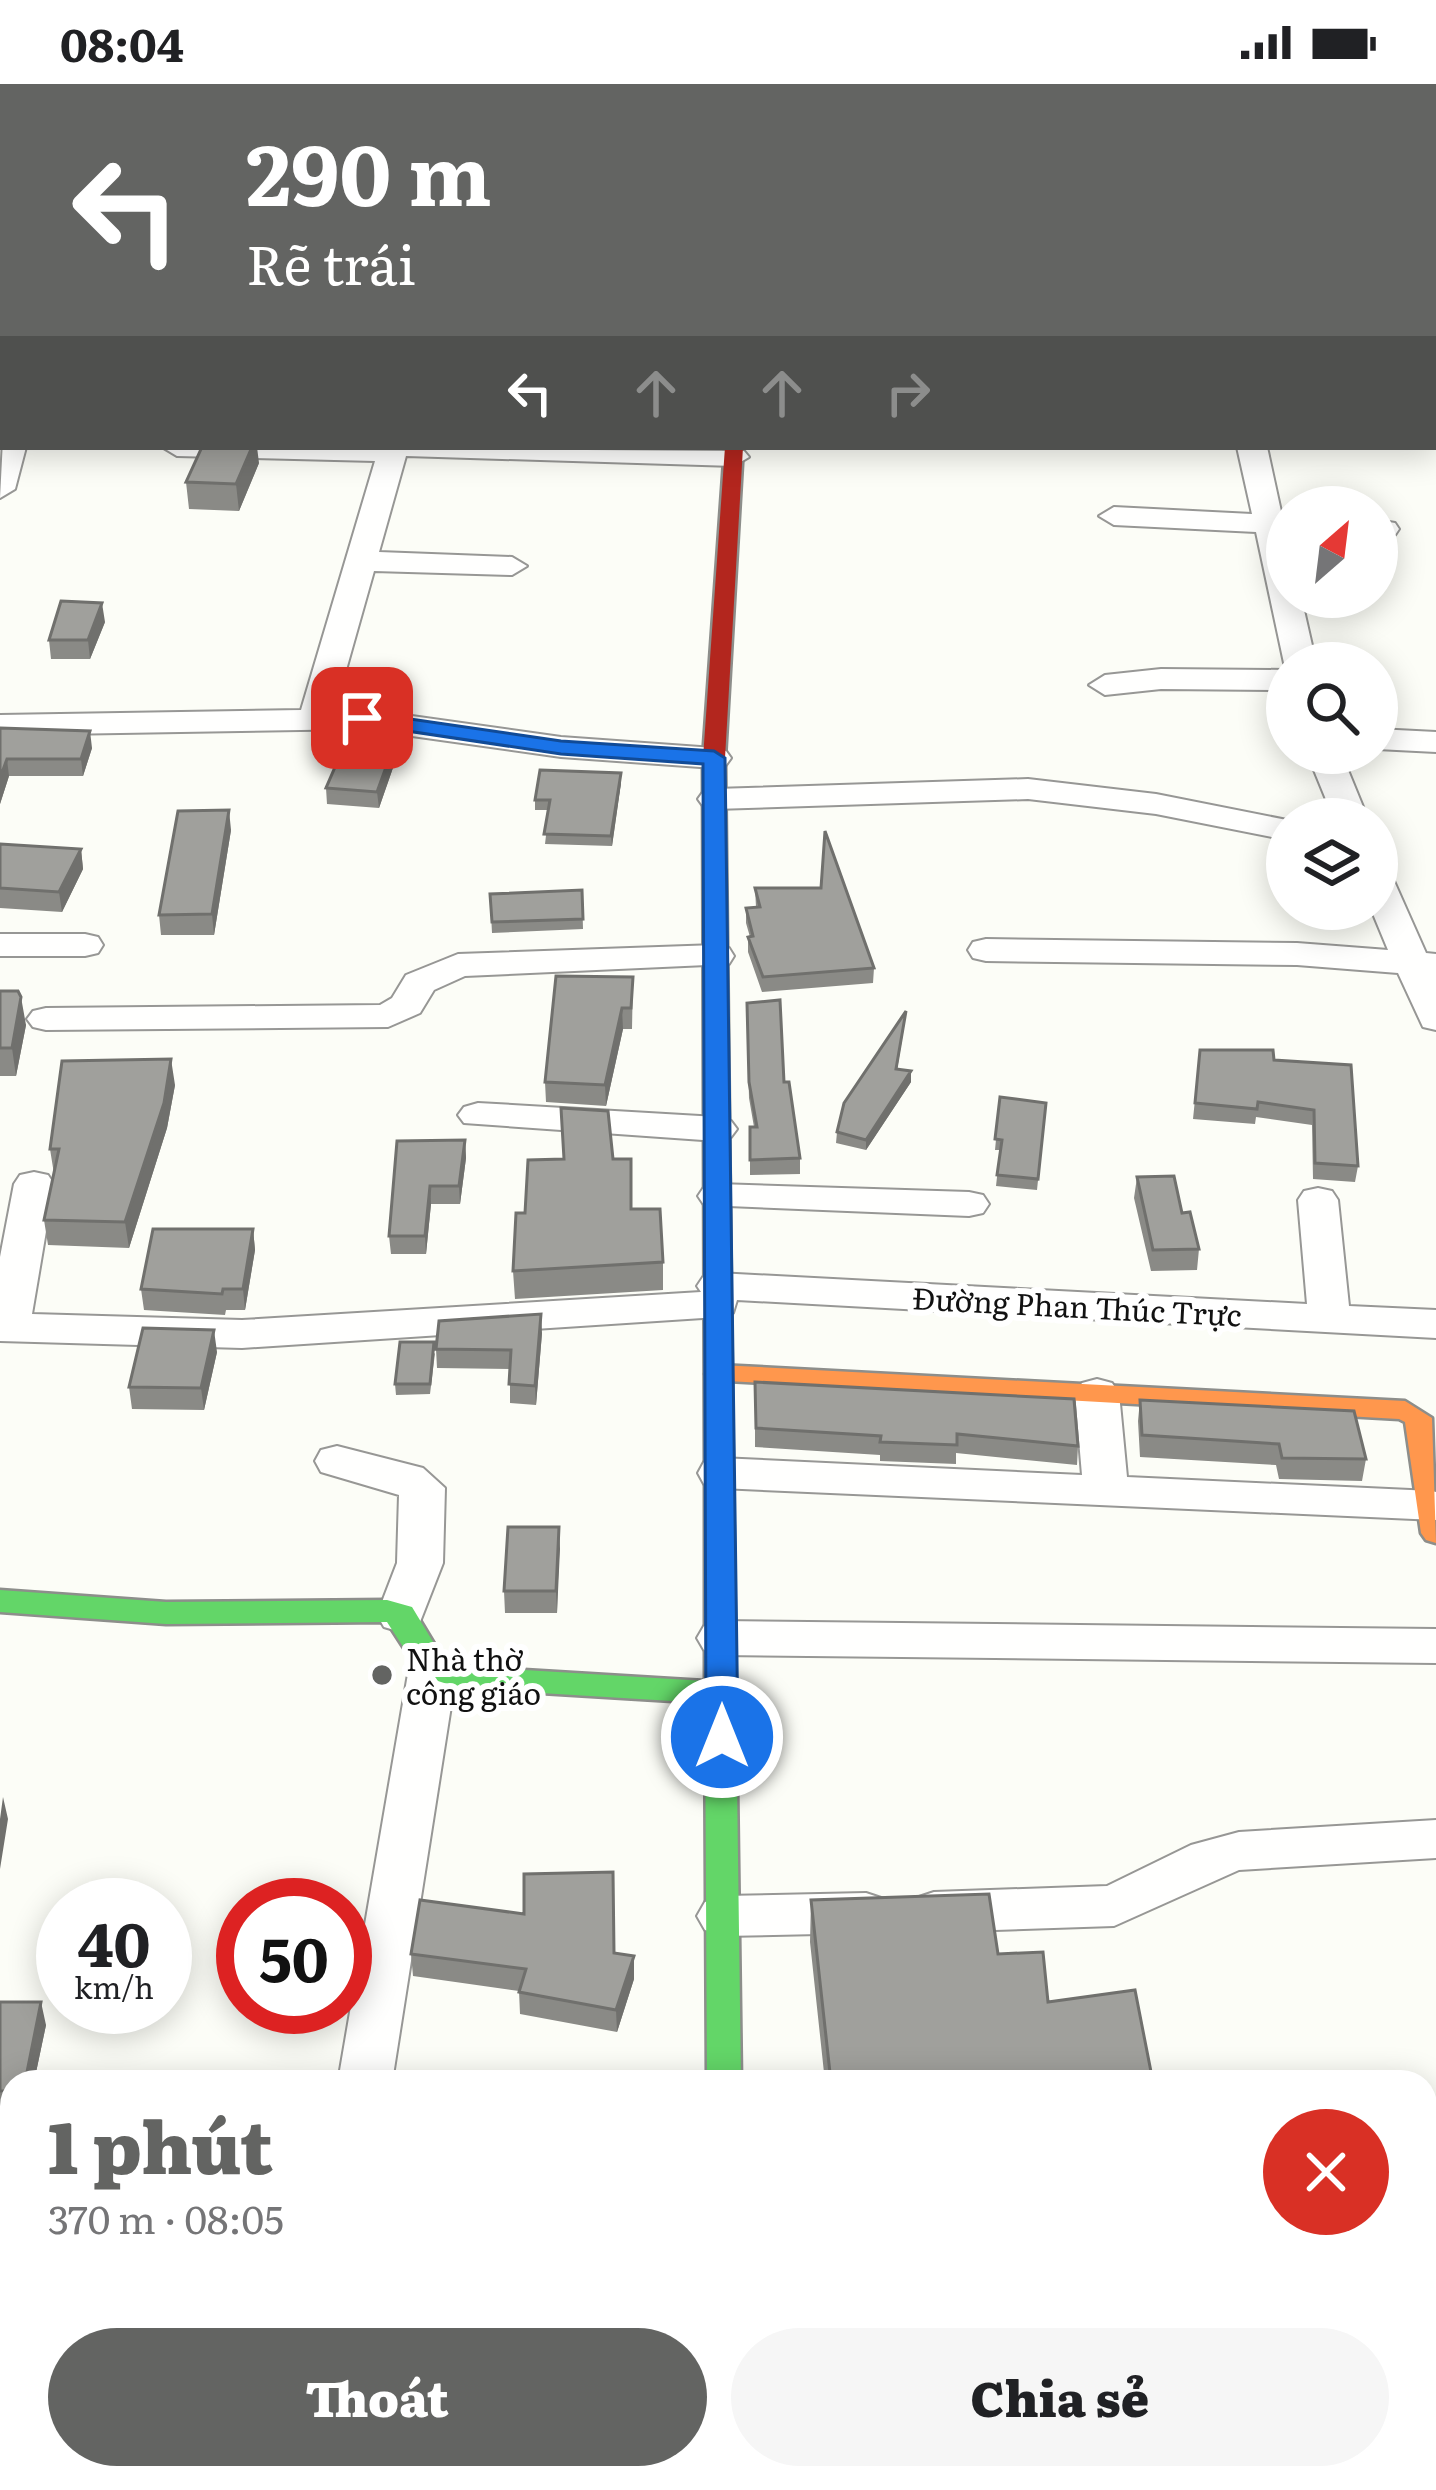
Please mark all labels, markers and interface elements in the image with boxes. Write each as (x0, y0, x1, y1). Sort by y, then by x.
text: 08:04 (60, 9, 184, 76)
text: 290 m (246, 107, 492, 232)
icon: left (48, 132, 204, 288)
text: Rẽ trái (246, 221, 416, 302)
icon: left (497, 360, 563, 426)
icon: ahead (623, 360, 689, 426)
icon: ahead (749, 360, 815, 426)
icon: right (875, 360, 941, 426)
north arrow (1266, 486, 1398, 618)
map controls (1266, 486, 1398, 930)
button: search (1266, 642, 1398, 774)
pin (311, 667, 413, 769)
icon: arrive (329, 685, 395, 751)
button: layers (1266, 798, 1398, 930)
street label: Đường Phan Thúc Trực (911, 1274, 1243, 1336)
place label: Nhà thờ công giáo (406, 1636, 541, 1714)
marker: Nhà thờ công giáo (369, 1662, 395, 1688)
position arrow (659, 1674, 785, 1800)
speed limit sign: 50 (216, 1878, 372, 2034)
text: 40 (77, 1896, 151, 1985)
text: km/h (74, 1964, 154, 2008)
text: 1 phút (48, 2089, 273, 2196)
button: close (1263, 2109, 1389, 2235)
text: 370 m · 08:05 (48, 2188, 284, 2246)
button: Thoát (48, 2328, 707, 2466)
button: Chia sẻ (731, 2328, 1389, 2466)

